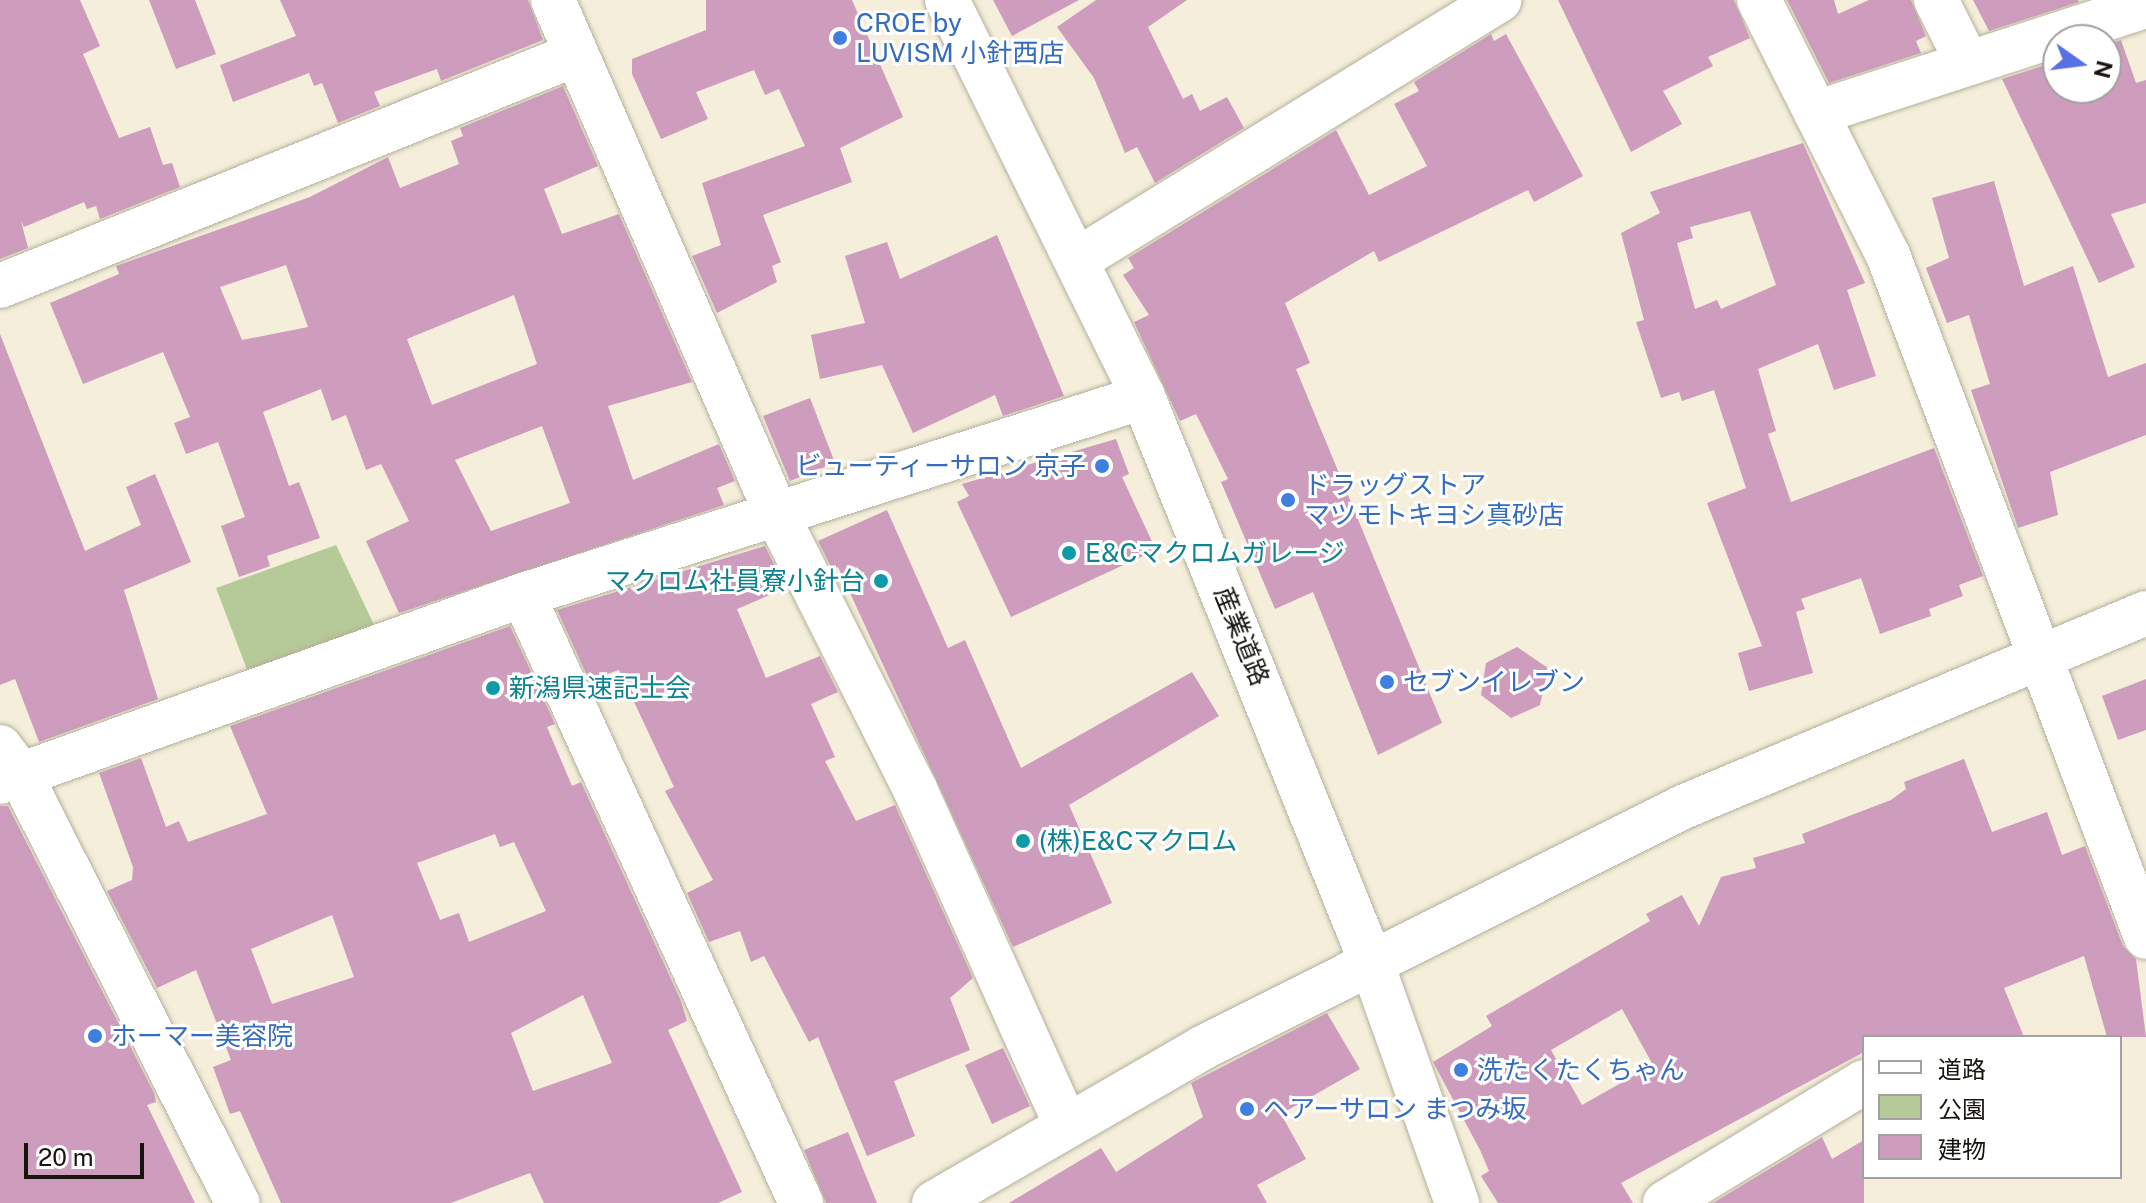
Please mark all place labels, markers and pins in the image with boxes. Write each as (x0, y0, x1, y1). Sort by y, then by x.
place label: CROE by LUVISM 小針西店 (856, 7, 1064, 68)
marker: CROE by LUVISM 小針西店 (831, 29, 849, 47)
place label: ビューティーサロン 京子 (794, 450, 1086, 482)
marker: ビューティーサロン 京子 (1093, 457, 1111, 475)
place label: ドラッグストア マツモトキヨシ真砂店 (1304, 469, 1564, 530)
marker: ドラッグストア マツモトキヨシ真砂店 (1279, 491, 1297, 509)
place label: E&Cマクロムガレージ (1085, 537, 1345, 569)
marker: E&Cマクロムガレージ (1060, 544, 1078, 562)
place label: マクロム社員寮小針台 (605, 565, 865, 597)
marker: マクロム社員寮小針台 (872, 572, 890, 590)
place label: セブンイレブン (1403, 666, 1585, 698)
place label: 新潟県速記士会 (509, 672, 691, 704)
marker: セブンイレブン (1378, 673, 1396, 691)
marker: 新潟県速記士会 (484, 679, 502, 697)
place label: (株)E&Cマクロム (1039, 825, 1237, 857)
marker: (株)E&Cマクロム (1014, 832, 1032, 850)
place label: ホーマー美容院 (111, 1020, 293, 1052)
marker: ホーマー美容院 (86, 1027, 104, 1045)
place label: 洗たくたくちゃん (1477, 1054, 1685, 1086)
marker: 洗たくたくちゃん (1452, 1061, 1470, 1079)
place label: ヘアーサロン まつみ坂 (1263, 1093, 1528, 1125)
marker: ヘアーサロン まつみ坂 (1238, 1100, 1256, 1118)

